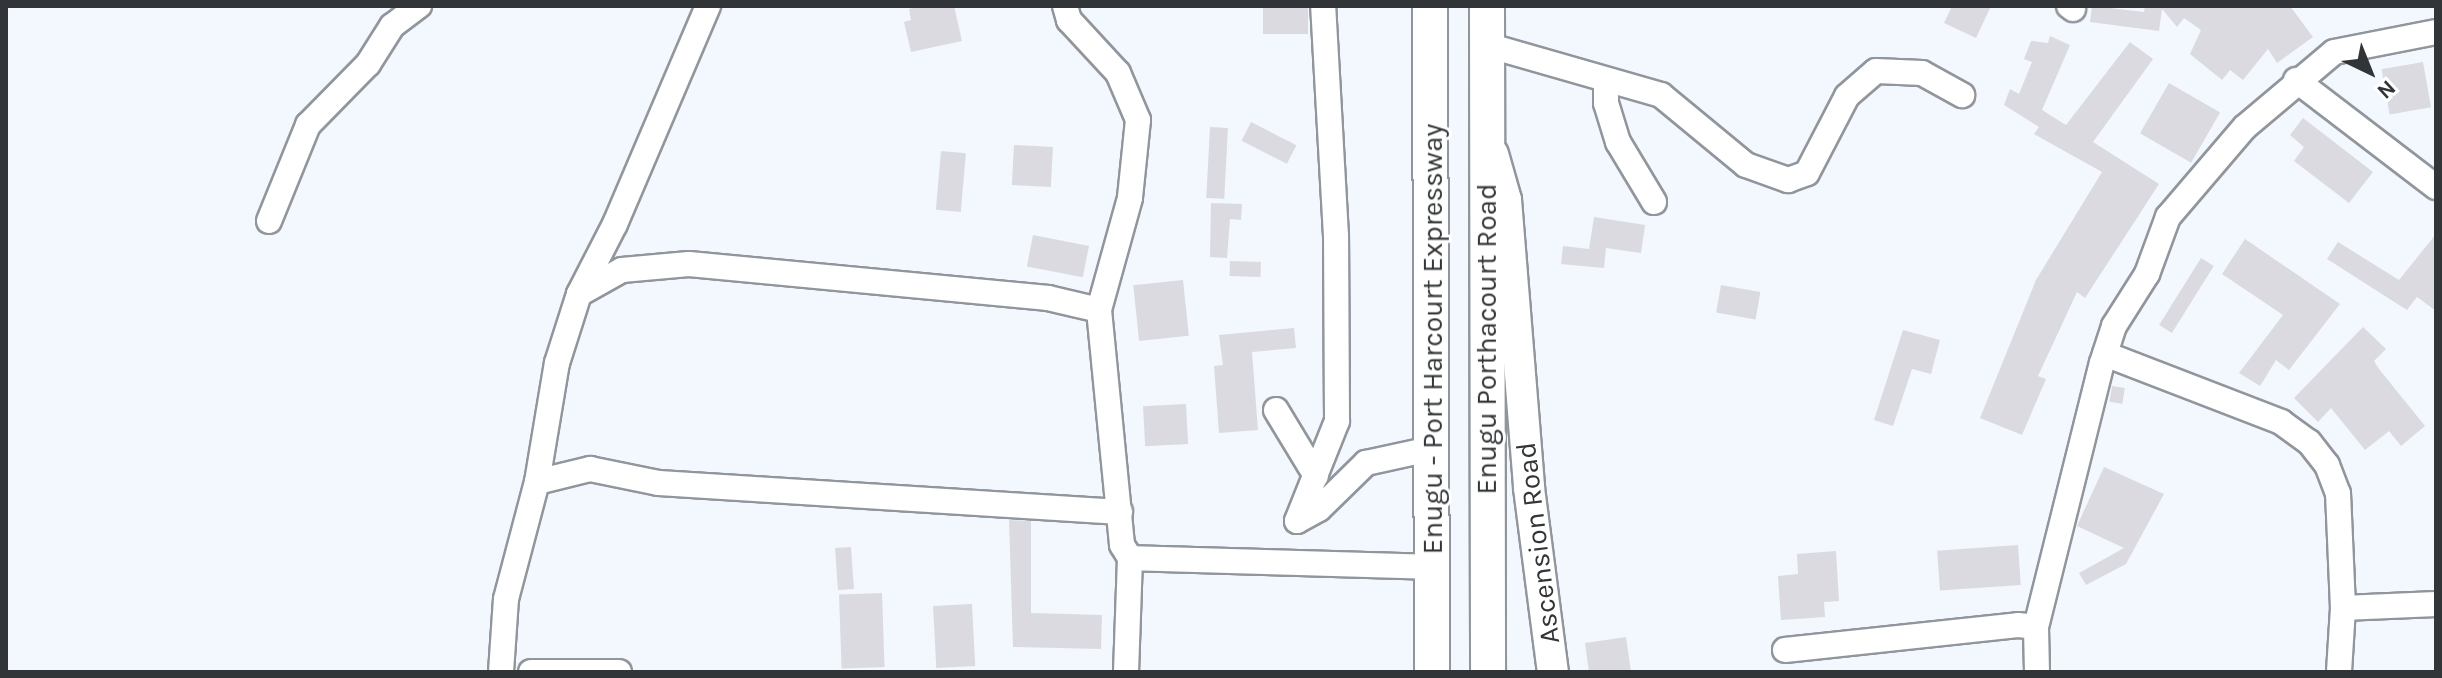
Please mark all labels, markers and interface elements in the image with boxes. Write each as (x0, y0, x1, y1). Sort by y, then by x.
north arrow (2330, 32, 2410, 112)
text: N (2372, 75, 2401, 104)
street label: Enugu - Port Harcourt Expressway (1416, 124, 1450, 554)
street label: Enugu Porthacourt Road (1470, 183, 1504, 495)
street label: Ascension Road (1509, 440, 1567, 646)

